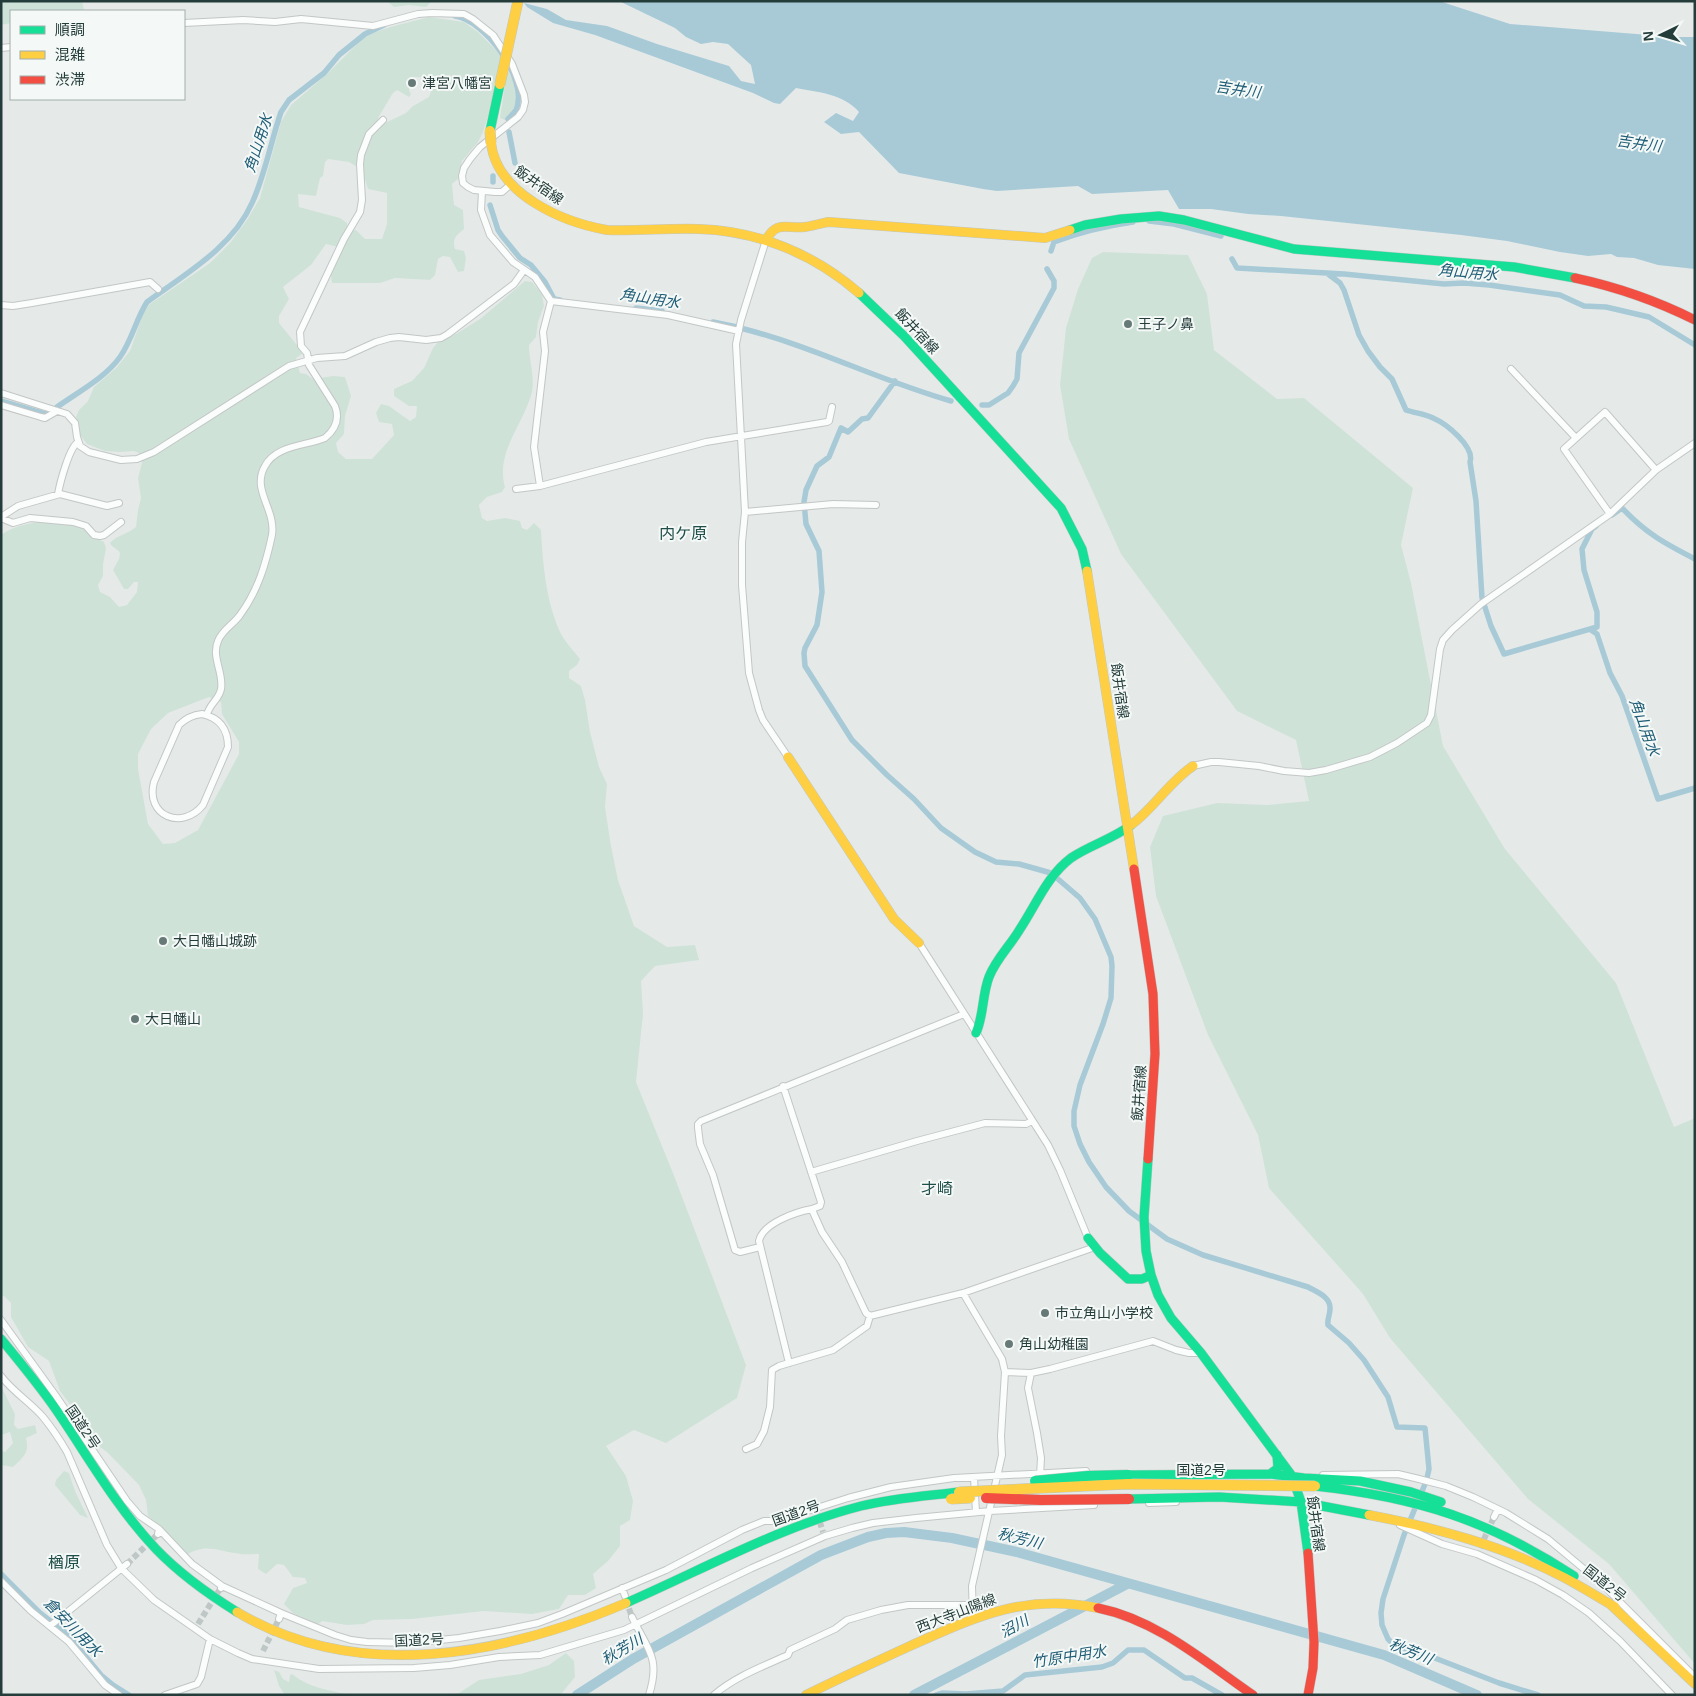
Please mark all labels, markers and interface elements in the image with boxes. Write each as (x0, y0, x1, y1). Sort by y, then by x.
legend (10, 10, 185, 100)
north arrow (1636, 10, 1686, 60)
text: 順調 (55, 21, 85, 38)
text: N (1640, 30, 1656, 42)
text: 混雑 (55, 46, 85, 63)
text: 渋滞 (55, 71, 85, 88)
place label: 津宮八幡宮 (422, 75, 492, 91)
marker: 津宮八幡宮 (406, 77, 418, 89)
water label: 吉井川 (1215, 77, 1263, 101)
water label: 角山用水 (241, 110, 276, 174)
water label: 吉井川 (1616, 131, 1664, 155)
street label: 飯井宿線 (511, 162, 567, 208)
water label: 角山用水 (1437, 261, 1501, 283)
water label: 角山用水 (619, 285, 683, 311)
street label: 飯井宿線 (892, 305, 942, 357)
place label: 王子ノ鼻 (1138, 316, 1194, 332)
marker: 王子ノ鼻 (1122, 318, 1134, 330)
district label: 内ケ原 (659, 525, 707, 542)
street label: 飯井宿線 (1108, 662, 1132, 720)
water label: 角山用水 (1627, 696, 1664, 760)
place label: 大日幡山城跡 (173, 933, 257, 949)
marker: 大日幡山城跡 (157, 935, 169, 947)
place label: 大日幡山 (145, 1011, 201, 1027)
marker: 大日幡山 (129, 1013, 141, 1025)
street label: 飯井宿線 (1129, 1065, 1149, 1121)
district label: 才崎 (921, 1180, 953, 1197)
place label: 市立角山小学校 (1055, 1305, 1153, 1321)
marker: 市立角山小学校 (1039, 1307, 1051, 1319)
place label: 角山幼稚園 (1019, 1336, 1089, 1352)
marker: 角山幼稚園 (1003, 1338, 1015, 1350)
street label: 国道2号 (62, 1402, 104, 1452)
street label: 国道2号 (1176, 1462, 1226, 1478)
street label: 飯井宿線 (1304, 1495, 1328, 1553)
street label: 国道2号 (770, 1497, 822, 1529)
water label: 秋芳川 (996, 1524, 1046, 1552)
district label: 楢原 (48, 1554, 80, 1571)
street label: 国道2号 (1580, 1561, 1630, 1605)
street label: 西大寺山陽線 (914, 1590, 998, 1636)
water label: 倉安川用水 (41, 1594, 107, 1661)
water label: 沼川 (997, 1611, 1033, 1641)
water label: 秋芳川 (598, 1629, 647, 1668)
street label: 国道2号 (394, 1631, 444, 1649)
water label: 秋芳川 (1387, 1635, 1437, 1668)
water label: 竹原中用水 (1031, 1641, 1109, 1670)

